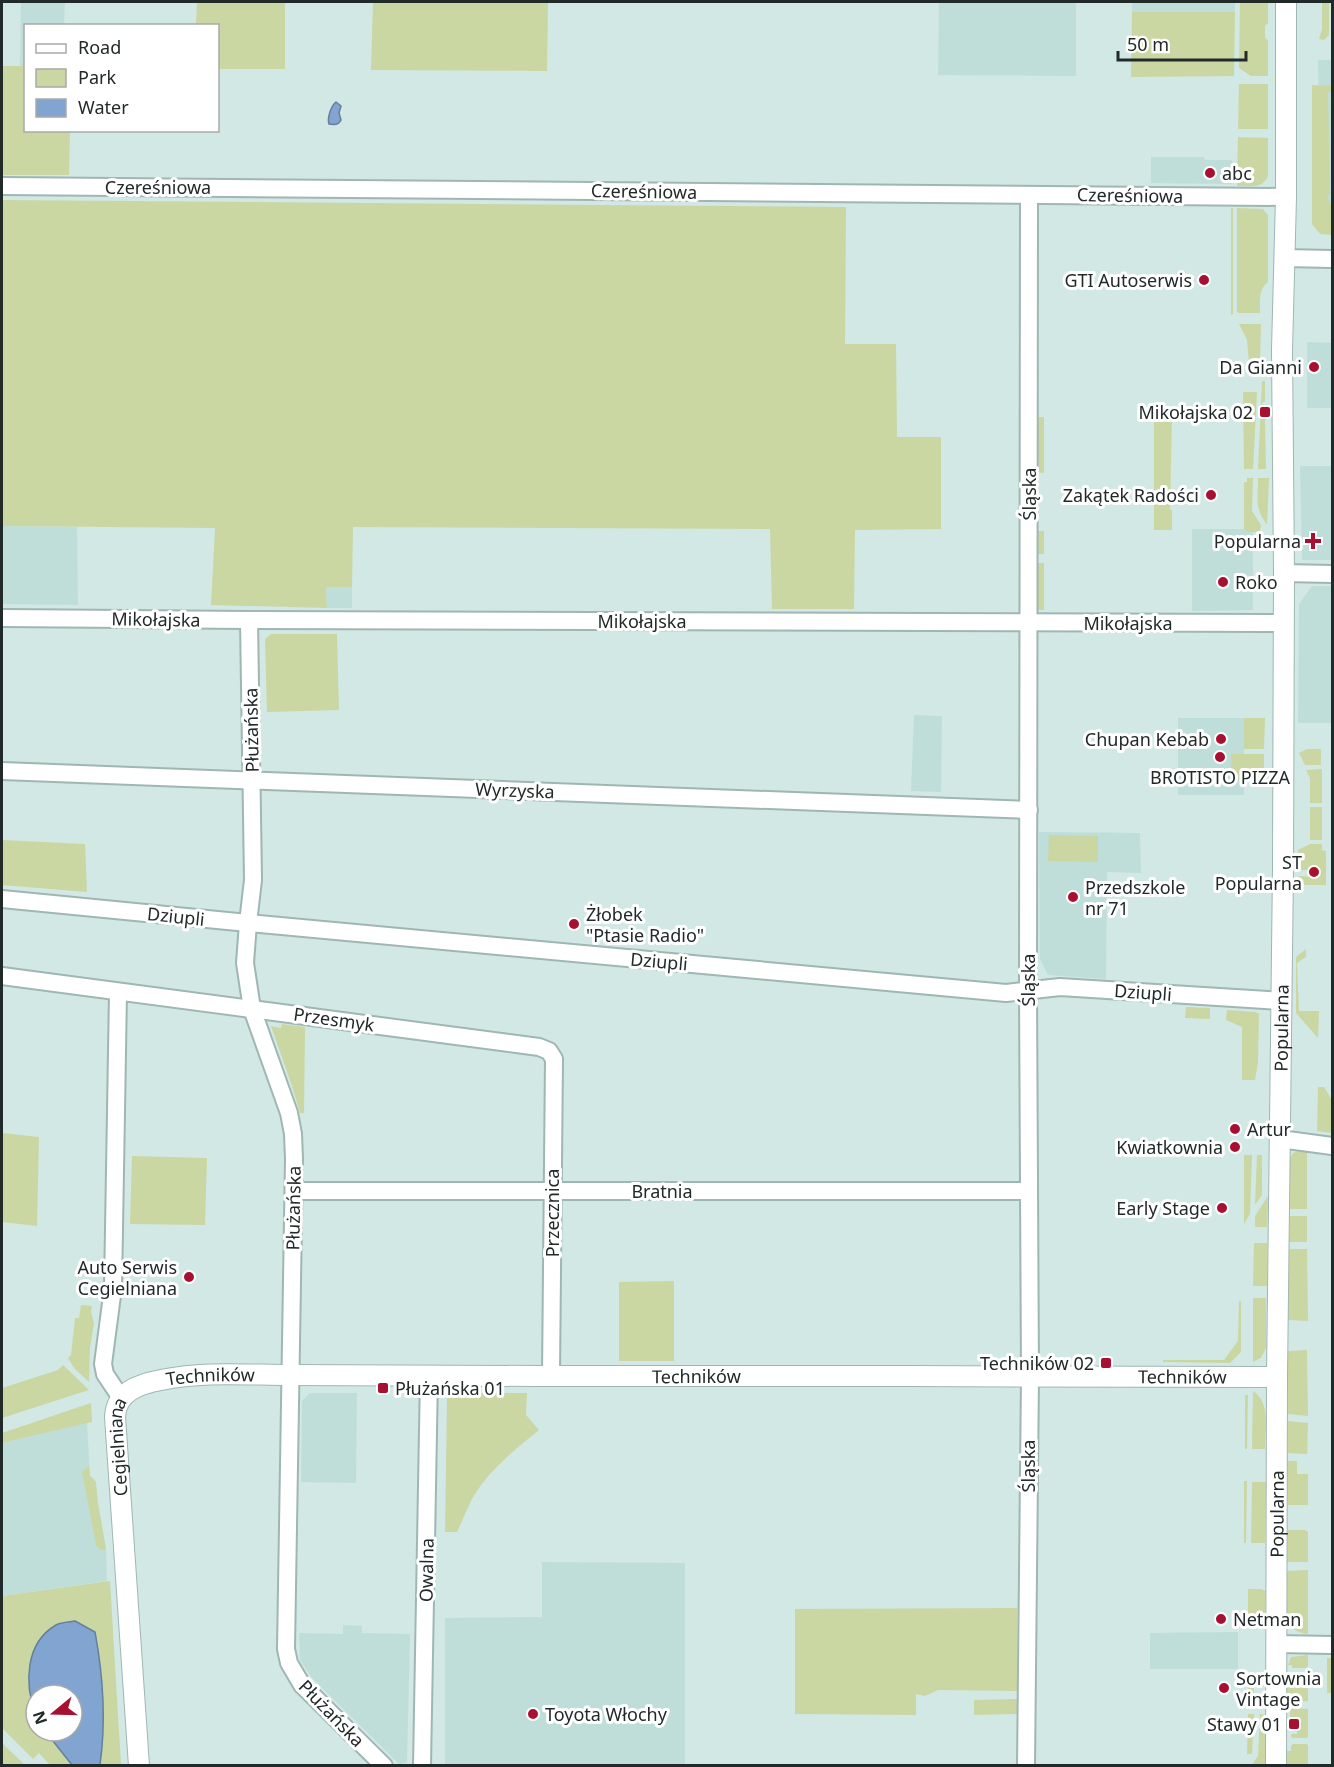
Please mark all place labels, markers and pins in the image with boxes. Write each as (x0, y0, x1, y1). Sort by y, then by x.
place label: abc (1222, 161, 1252, 185)
marker: abc (1203, 166, 1217, 180)
place label: GTI Autoserwis (1064, 268, 1192, 292)
marker: GTI Autoserwis (1197, 273, 1211, 287)
place label: Da Gianni (1219, 355, 1302, 379)
marker: Da Gianni (1307, 360, 1321, 374)
place label: Mikołajska 02 (1139, 400, 1253, 424)
marker: Mikołajska 02 (1258, 405, 1272, 419)
place label: Zakątek Radości (1063, 483, 1199, 507)
marker: Zakątek Radości (1204, 488, 1218, 502)
place label: Popularna (1214, 529, 1301, 553)
marker: Popularna (1306, 534, 1320, 548)
place label: Roko (1235, 570, 1278, 594)
marker: Roko (1216, 575, 1230, 589)
place label: Chupan Kebab (1085, 727, 1209, 751)
marker: Chupan Kebab (1214, 732, 1228, 746)
marker: BROTISTO PIZZA (1213, 750, 1227, 764)
place label: BROTISTO PIZZA (1150, 765, 1290, 789)
place label: ST Popularna (1215, 850, 1302, 895)
marker: ST Popularna (1307, 865, 1321, 879)
place label: Przedszkole nr 71 (1085, 875, 1185, 920)
marker: Przedszkole nr 71 (1066, 890, 1080, 904)
place label: Żłobek "Ptasie Radio" (586, 902, 704, 947)
marker: Żłobek "Ptasie Radio" (567, 917, 581, 931)
place label: Artur (1247, 1117, 1292, 1141)
marker: Artur (1228, 1122, 1242, 1136)
place label: Kwiatkownia (1116, 1135, 1223, 1159)
marker: Kwiatkownia (1228, 1140, 1242, 1154)
place label: Early Stage (1116, 1196, 1210, 1220)
marker: Early Stage (1215, 1201, 1229, 1215)
place label: Auto Serwis Cegielniana (77, 1255, 177, 1300)
marker: Auto Serwis Cegielniana (182, 1270, 196, 1284)
place label: Techników 02 (980, 1351, 1094, 1375)
marker: Techników 02 (1099, 1356, 1113, 1370)
place label: Płużańska 01 (395, 1376, 505, 1400)
marker: Płużańska 01 (376, 1381, 390, 1395)
place label: Netman (1233, 1607, 1301, 1631)
marker: Netman (1214, 1612, 1228, 1626)
place label: Sortownia Vintage (1236, 1666, 1321, 1711)
marker: Sortownia Vintage (1217, 1681, 1231, 1695)
place label: Toyota Włochy (545, 1702, 668, 1726)
marker: Toyota Włochy (526, 1707, 540, 1721)
place label: Stawy 01 (1207, 1712, 1282, 1736)
marker: Stawy 01 (1287, 1717, 1301, 1731)

